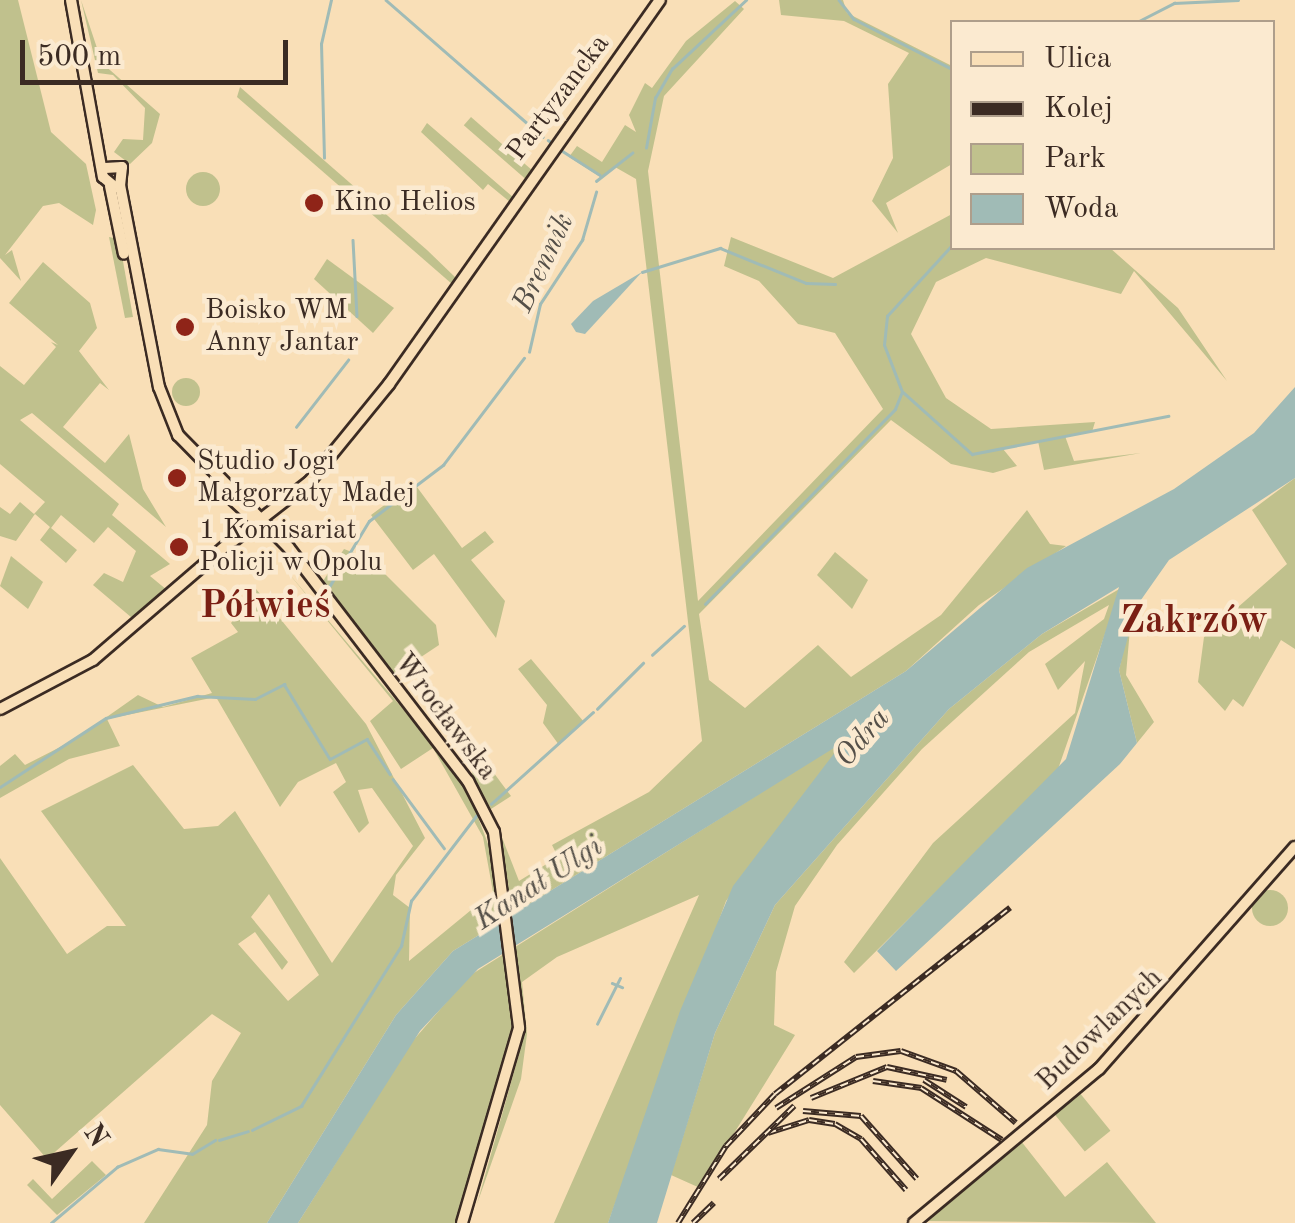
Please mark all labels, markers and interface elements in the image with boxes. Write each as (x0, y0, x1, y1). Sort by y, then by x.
scale bar (25, 20, 292, 82)
legend (950, 20, 1275, 250)
street label: Partyzancka (501, 28, 617, 168)
text: 500 m (37, 42, 121, 72)
text: Ulica (1044, 44, 1112, 74)
text: Kolej (1044, 94, 1113, 124)
text: Park (1044, 144, 1106, 174)
place label: Kino Helios (334, 186, 476, 220)
marker: Kino Helios (303, 192, 325, 214)
text: Woda (1044, 194, 1119, 224)
water label: Brennik (506, 208, 582, 318)
place label: Boisko WM Anny Jantar (205, 294, 358, 360)
marker: Boisko WM Anny Jantar (174, 316, 196, 338)
place label: Studio Jogi Małgorzaty Madej (197, 445, 415, 511)
marker: Studio Jogi Małgorzaty Madej (166, 467, 188, 489)
place label: 1 Komisariat Policji w Opolu (199, 514, 382, 580)
marker: 1 Komisariat Policji w Opolu (168, 536, 190, 558)
district label: Półwieś (200, 585, 330, 631)
district label: Zakrzów (1120, 600, 1268, 646)
street label: Wrocławska (386, 647, 504, 787)
water label: Odra (828, 701, 898, 775)
water label: Kanał Ulgi (468, 829, 610, 939)
street label: Budowlanych (1030, 962, 1170, 1098)
north arrow (20, 1103, 120, 1203)
text: N (77, 1120, 112, 1153)

